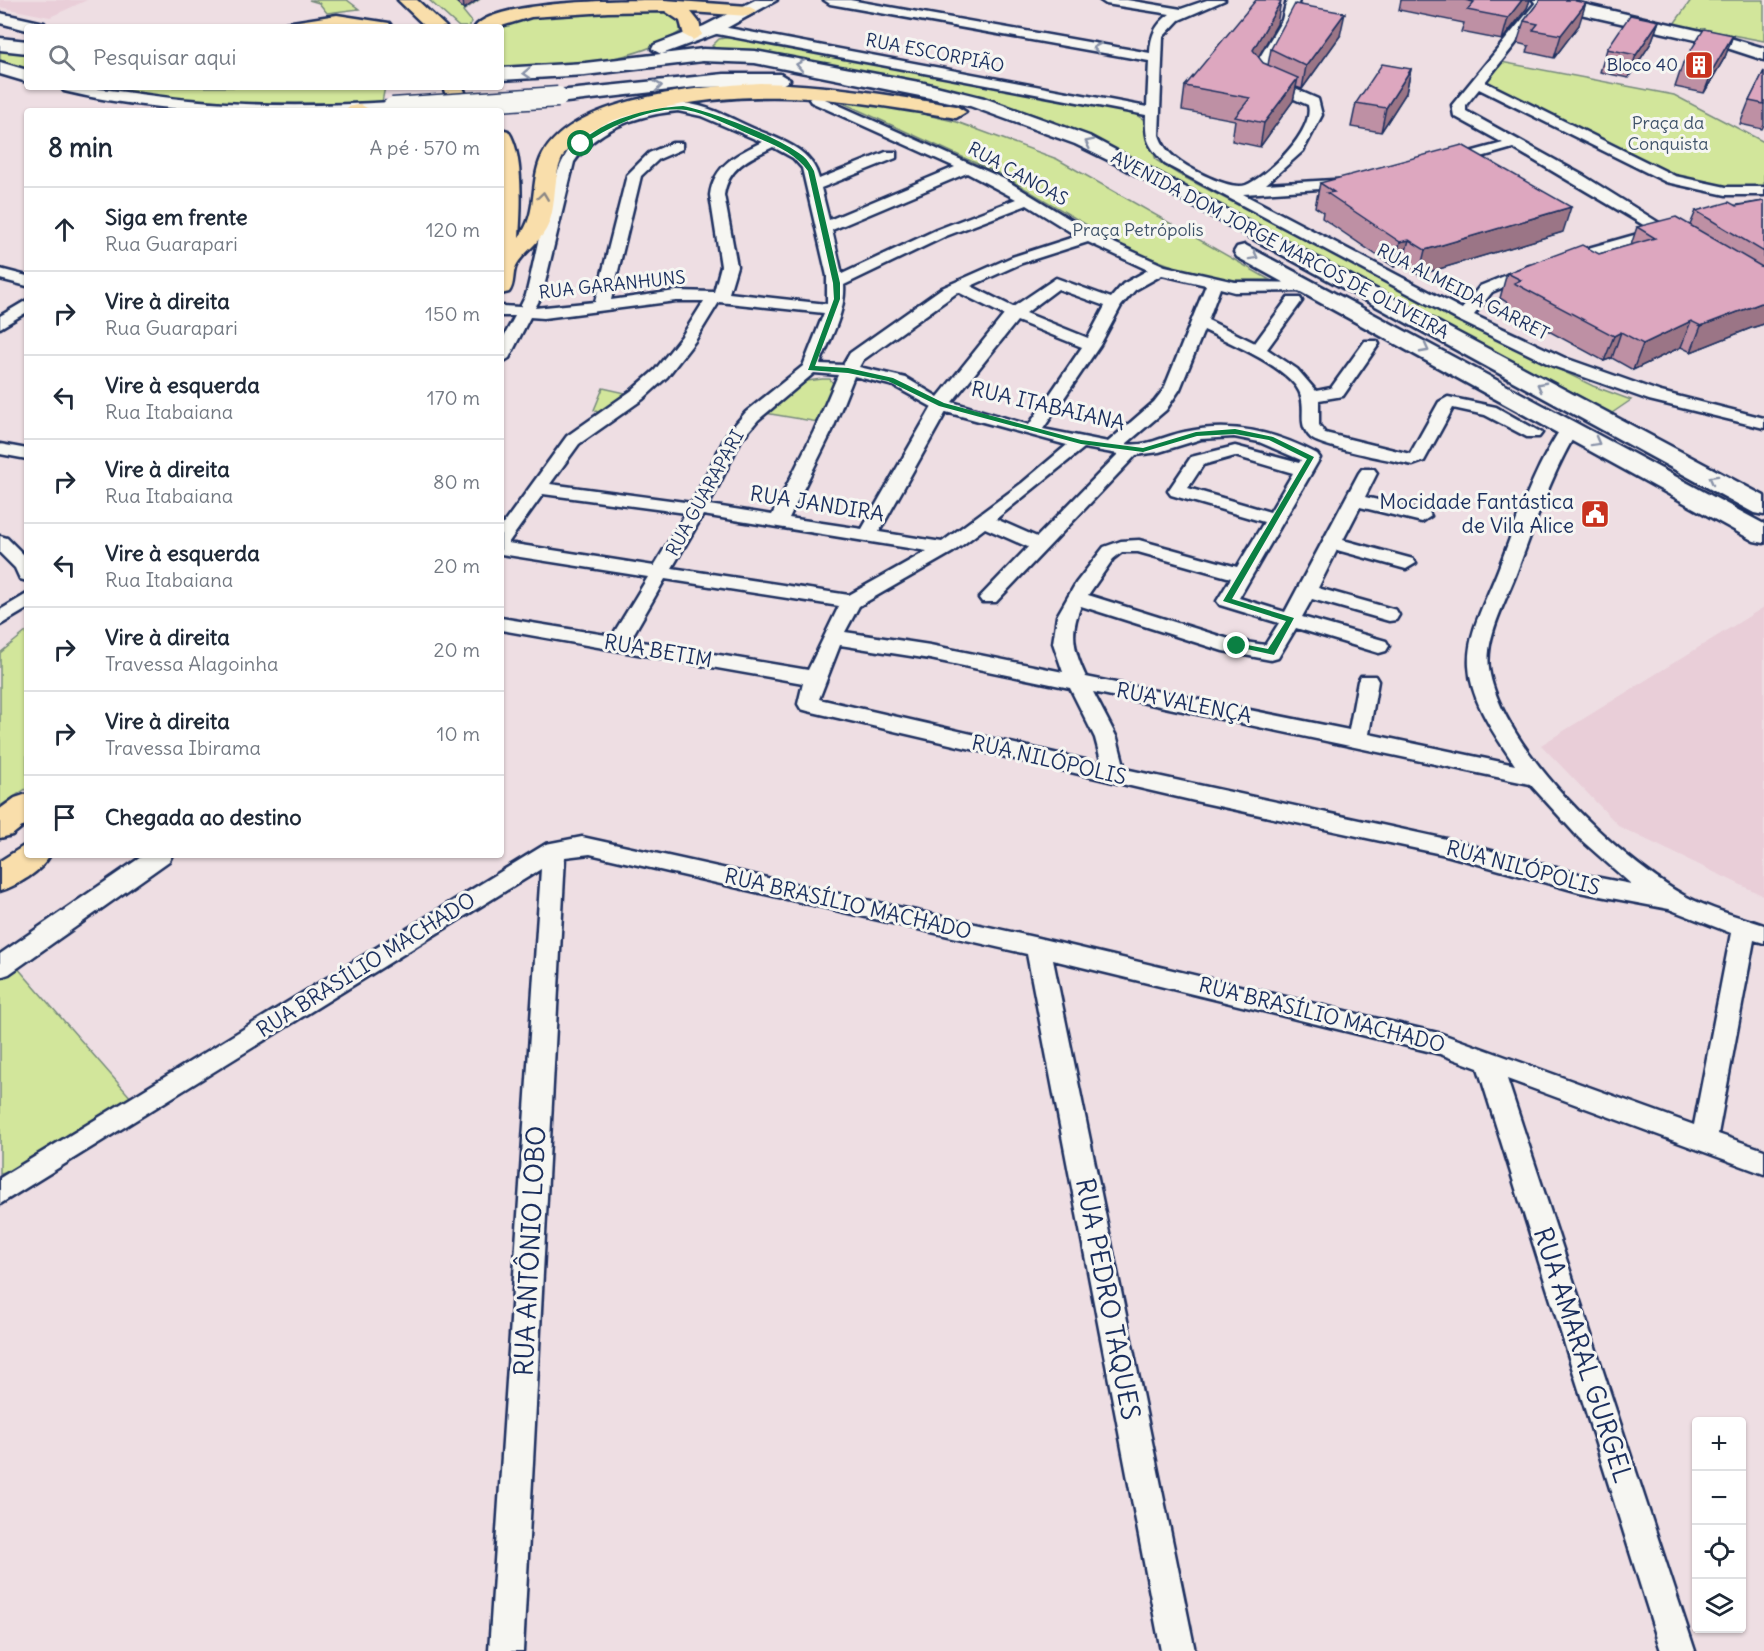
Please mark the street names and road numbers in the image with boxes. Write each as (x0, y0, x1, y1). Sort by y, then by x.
street label: RUA ESCORPIÃO (864, 28, 1006, 77)
street label: RUA CANOAS (964, 137, 1072, 211)
street label: AVENIDA DOM JORGE MARCOS DE OLIVEIRA (1108, 145, 1453, 344)
street label: RUA ALMEIDA GARRET (1373, 238, 1553, 345)
street label: RUA GARANHUNS (538, 265, 686, 304)
street label: RUA ITABAIANA (969, 375, 1128, 436)
street label: RUA GUARAPARI (660, 426, 749, 560)
street label: RUA JANDIRA (748, 480, 886, 527)
street label: RUA BETIM (602, 628, 714, 673)
street label: RUA VALENÇA (1114, 676, 1254, 729)
street label: RUA NILÓPOLIS (969, 729, 1129, 790)
street label: RUA NILÓPOLIS (1443, 834, 1603, 901)
street label: RUA BRASÍLIO MACHADO (722, 862, 974, 945)
street label: RUA BRASÍLIO MACHADO (251, 886, 480, 1043)
street label: RUA BRASÍLIO MACHADO (1196, 971, 1448, 1058)
street label: RUA ANTÔNIO LOBO (504, 1125, 553, 1377)
street label: RUA PEDRO TAQUES (1069, 1175, 1148, 1422)
street label: RUA AMARAL GURGEL (1527, 1223, 1640, 1487)

